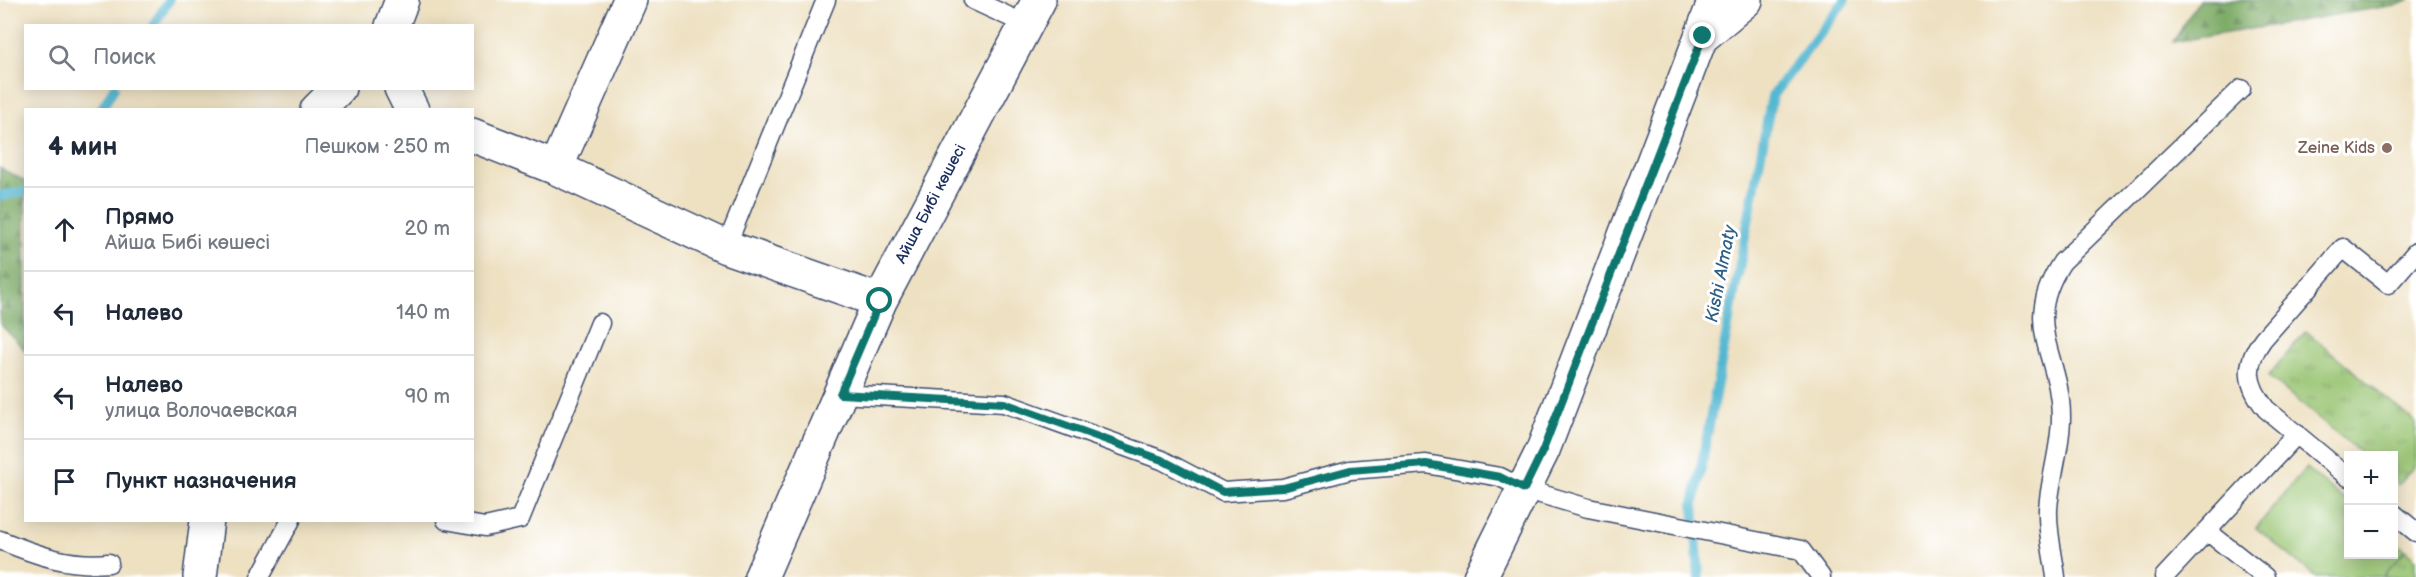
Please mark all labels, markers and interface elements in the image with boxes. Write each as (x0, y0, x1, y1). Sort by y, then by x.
route end (1689, 22, 1715, 48)
search box (24, 24, 474, 90)
icon: search (45, 41, 78, 74)
text: Поиск (93, 44, 156, 71)
text: 4 мин (48, 132, 117, 163)
text: Пешком · 250 m (305, 135, 450, 159)
place label: Zeine Kids (2297, 139, 2375, 158)
street label: Айша Бибі көшесі (891, 141, 970, 268)
marker: Zeine Kids (2380, 141, 2394, 155)
text: Прямо (105, 204, 174, 231)
icon: ahead (48, 213, 81, 246)
text: 20 m (405, 217, 450, 241)
water label: Kіshі Almaty (1701, 223, 1741, 324)
text: Айша Бибі көшесі (105, 231, 270, 255)
route start (866, 287, 892, 313)
icon: left (48, 297, 81, 330)
text: Налево (105, 300, 183, 327)
text: 140 m (396, 301, 450, 325)
text: Налево (105, 372, 183, 399)
icon: left (48, 381, 81, 414)
text: 90 m (405, 385, 450, 409)
text: улица Волочаевская (105, 399, 297, 423)
map controls (2344, 451, 2398, 559)
button: + (2344, 451, 2398, 505)
icon: arrive (48, 465, 81, 498)
text: Пункт назначения (105, 468, 297, 495)
button: − (2344, 505, 2398, 559)

